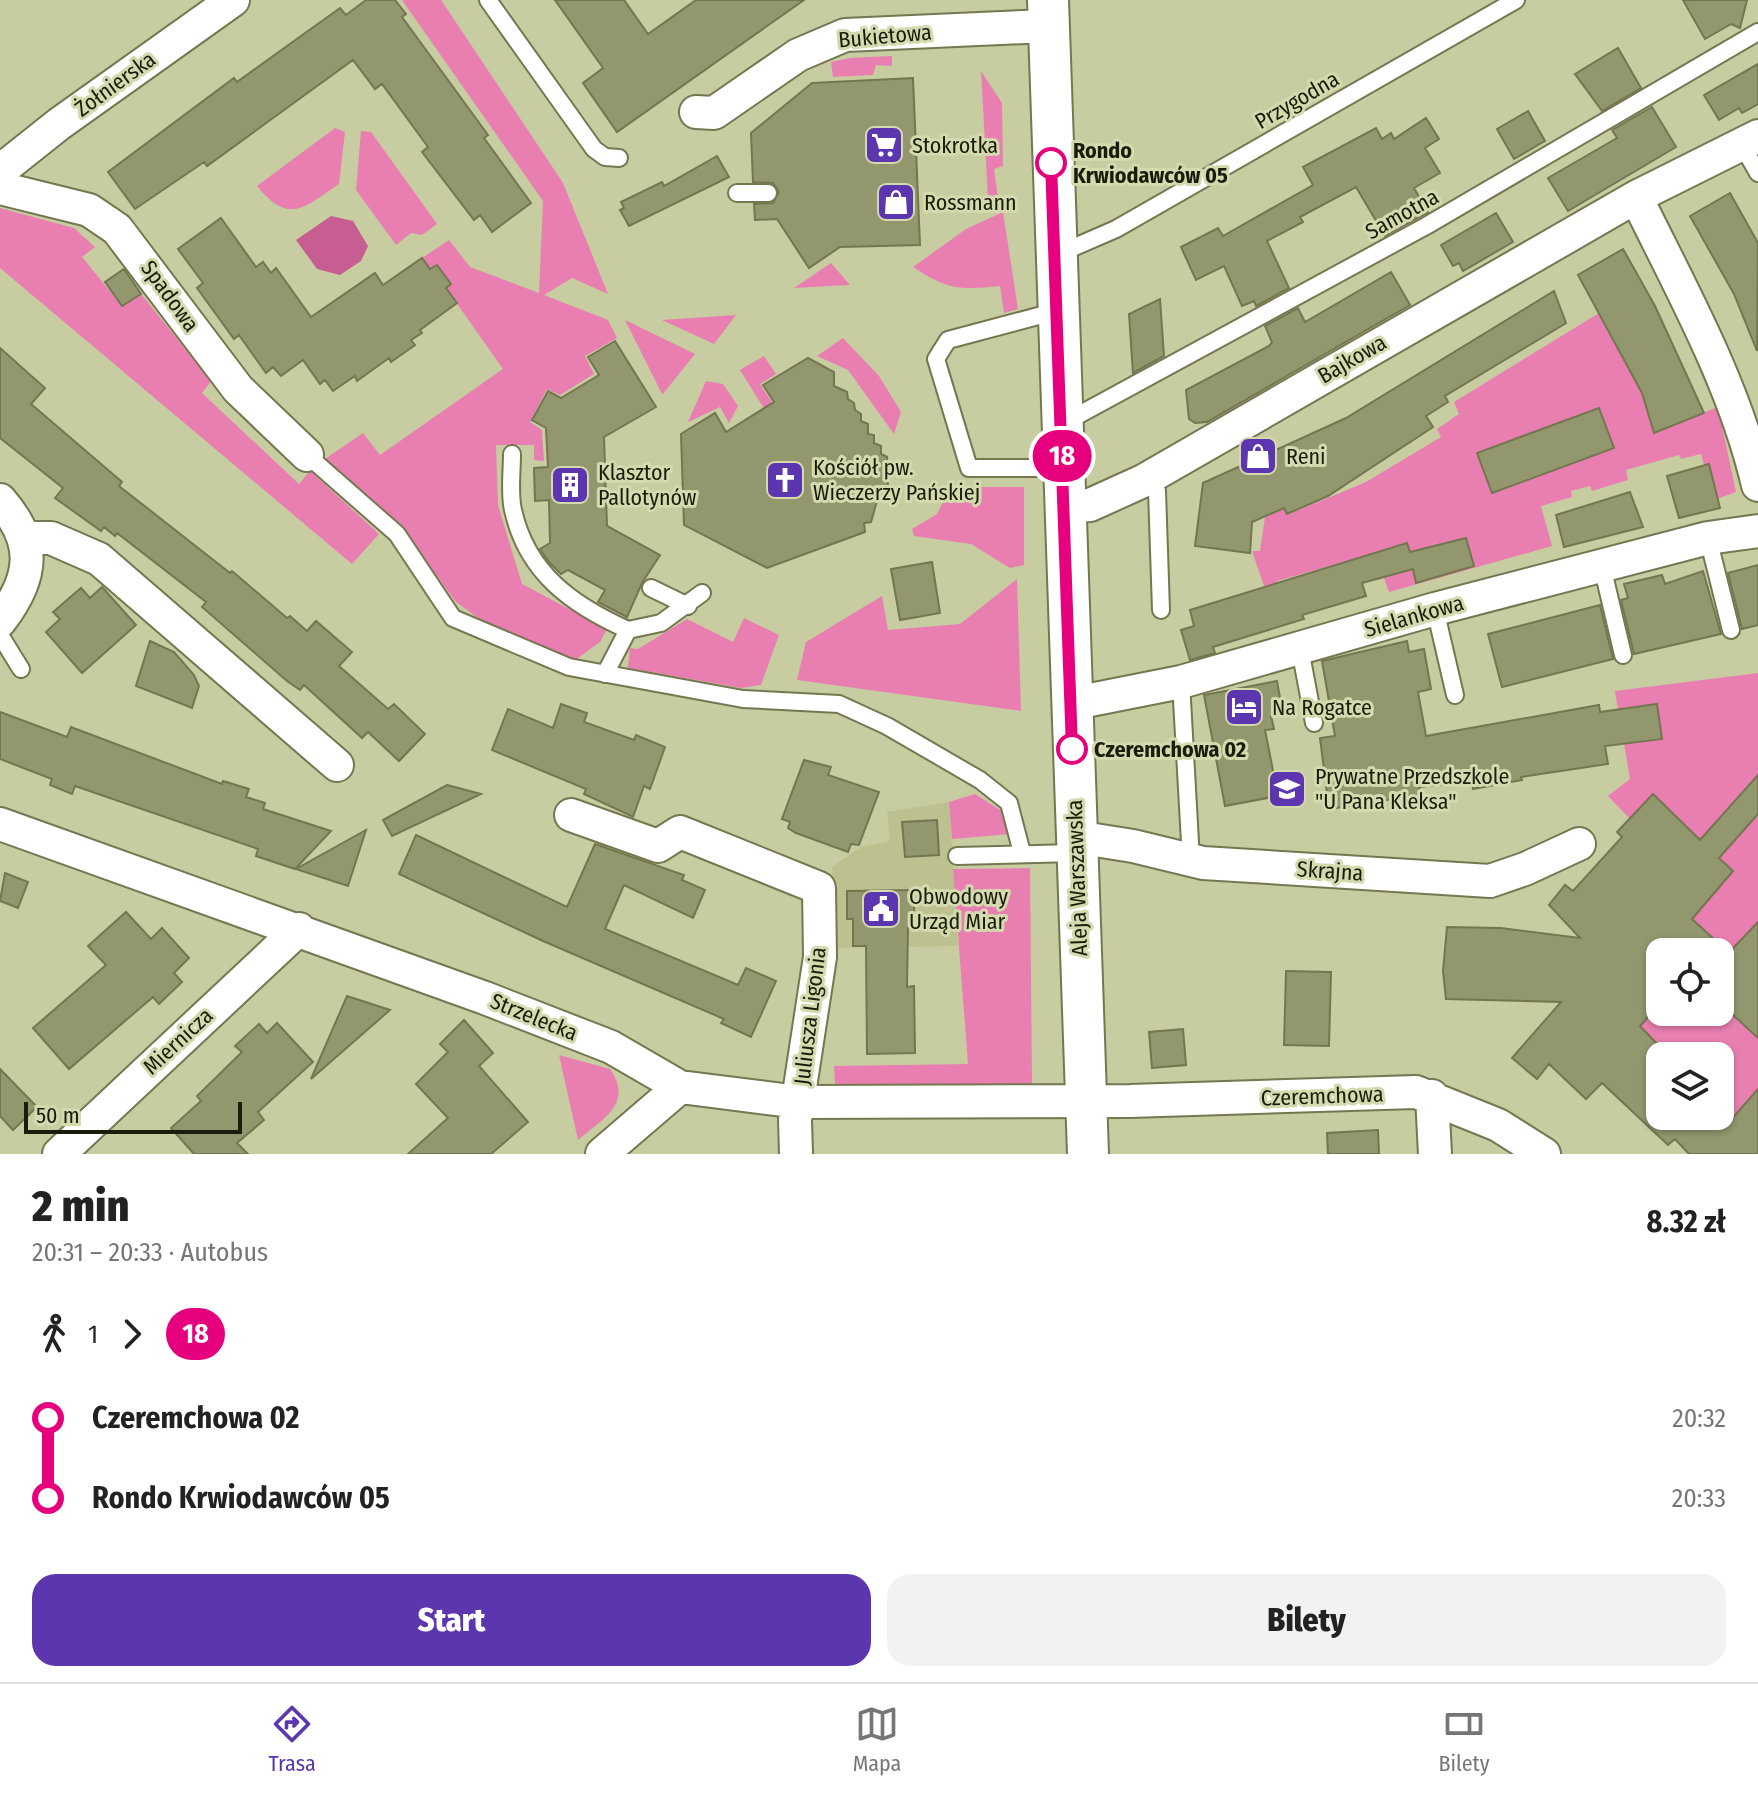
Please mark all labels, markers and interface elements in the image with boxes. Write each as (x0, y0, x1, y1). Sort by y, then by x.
street label: Bukietowa (837, 18, 933, 54)
street label: Żołnierska (69, 46, 161, 122)
street label: Przygodna (1250, 65, 1344, 135)
supermarket icon: Stokrotka (863, 124, 905, 166)
place label: Stokrotka (912, 132, 998, 159)
place label: Rondo Krwiodawców 05 (1073, 137, 1228, 189)
marker: Rondo Krwiodawców 05 (1036, 148, 1066, 178)
shop icon: Rossmann (875, 181, 917, 223)
street label: Samotna (1361, 183, 1443, 245)
place label: Rossmann (924, 189, 1017, 216)
street label: Spadowa (135, 255, 205, 337)
street label: Bajkowa (1313, 329, 1391, 389)
line badge: 18 (1026, 430, 1098, 482)
shop icon: Reni (1237, 435, 1279, 477)
text: 18 (1049, 439, 1075, 472)
place label: Reni (1286, 443, 1326, 470)
place label: Kościół pw. Wieczerzy Pańskiej (813, 454, 980, 506)
place label: Klasztor Pallotynów (598, 459, 697, 511)
church icon: Kościół pw. Wieczerzy Pańskiej (764, 459, 806, 501)
building icon: Klasztor Pallotynów (549, 464, 591, 506)
street label: Sielankowa (1361, 589, 1467, 643)
hotel icon: Na Rogatce (1223, 686, 1265, 728)
place label: Na Rogatce (1272, 694, 1372, 721)
marker: Czeremchowa 02 (1057, 734, 1087, 764)
place label: Czeremchowa 02 (1094, 736, 1246, 763)
place label: Prywatne Przedszkole "U Pana Kleksa" (1315, 763, 1509, 815)
school or university icon: Prywatne Przedszkole "U Pana Kleksa" (1266, 768, 1308, 810)
street label: Aleja Warszawska (1061, 799, 1093, 957)
street label: Skrajna (1296, 855, 1364, 887)
place label: Obwodowy Urząd Miar (909, 883, 1008, 935)
public building icon: Obwodowy Urząd Miar (860, 888, 902, 930)
map controls (1646, 938, 1734, 1130)
button: locate (1646, 938, 1734, 1026)
street label: Juliusza Ligonia (788, 945, 832, 1087)
street label: Strzelecka (486, 987, 582, 1047)
street label: Miernicza (138, 1002, 218, 1080)
button: layers (1646, 1042, 1734, 1130)
street label: Czeremchowa (1260, 1080, 1384, 1112)
scale bar (24, 1098, 242, 1134)
text: 50 m (36, 1102, 80, 1129)
text: 2 min (32, 1180, 129, 1233)
text: 8.32 zł (1647, 1204, 1726, 1240)
text: 20:31 – 20:33 · Autobus (32, 1237, 268, 1268)
icon: walk (32, 1312, 76, 1356)
icon: forward (110, 1312, 154, 1356)
text: 18 (182, 1317, 209, 1350)
text: 1 (88, 1319, 98, 1350)
text: Czeremchowa 02 (92, 1400, 299, 1436)
text: 20:32 (1672, 1403, 1726, 1434)
text: Rondo Krwiodawców 05 (92, 1480, 390, 1516)
text: 20:33 (1672, 1483, 1726, 1514)
button: Start (32, 1574, 871, 1666)
button: Bilety (887, 1574, 1726, 1666)
tab: Trasa (269, 1702, 316, 1777)
tab: Mapa (853, 1702, 901, 1777)
tab: Bilety (1438, 1702, 1489, 1777)

